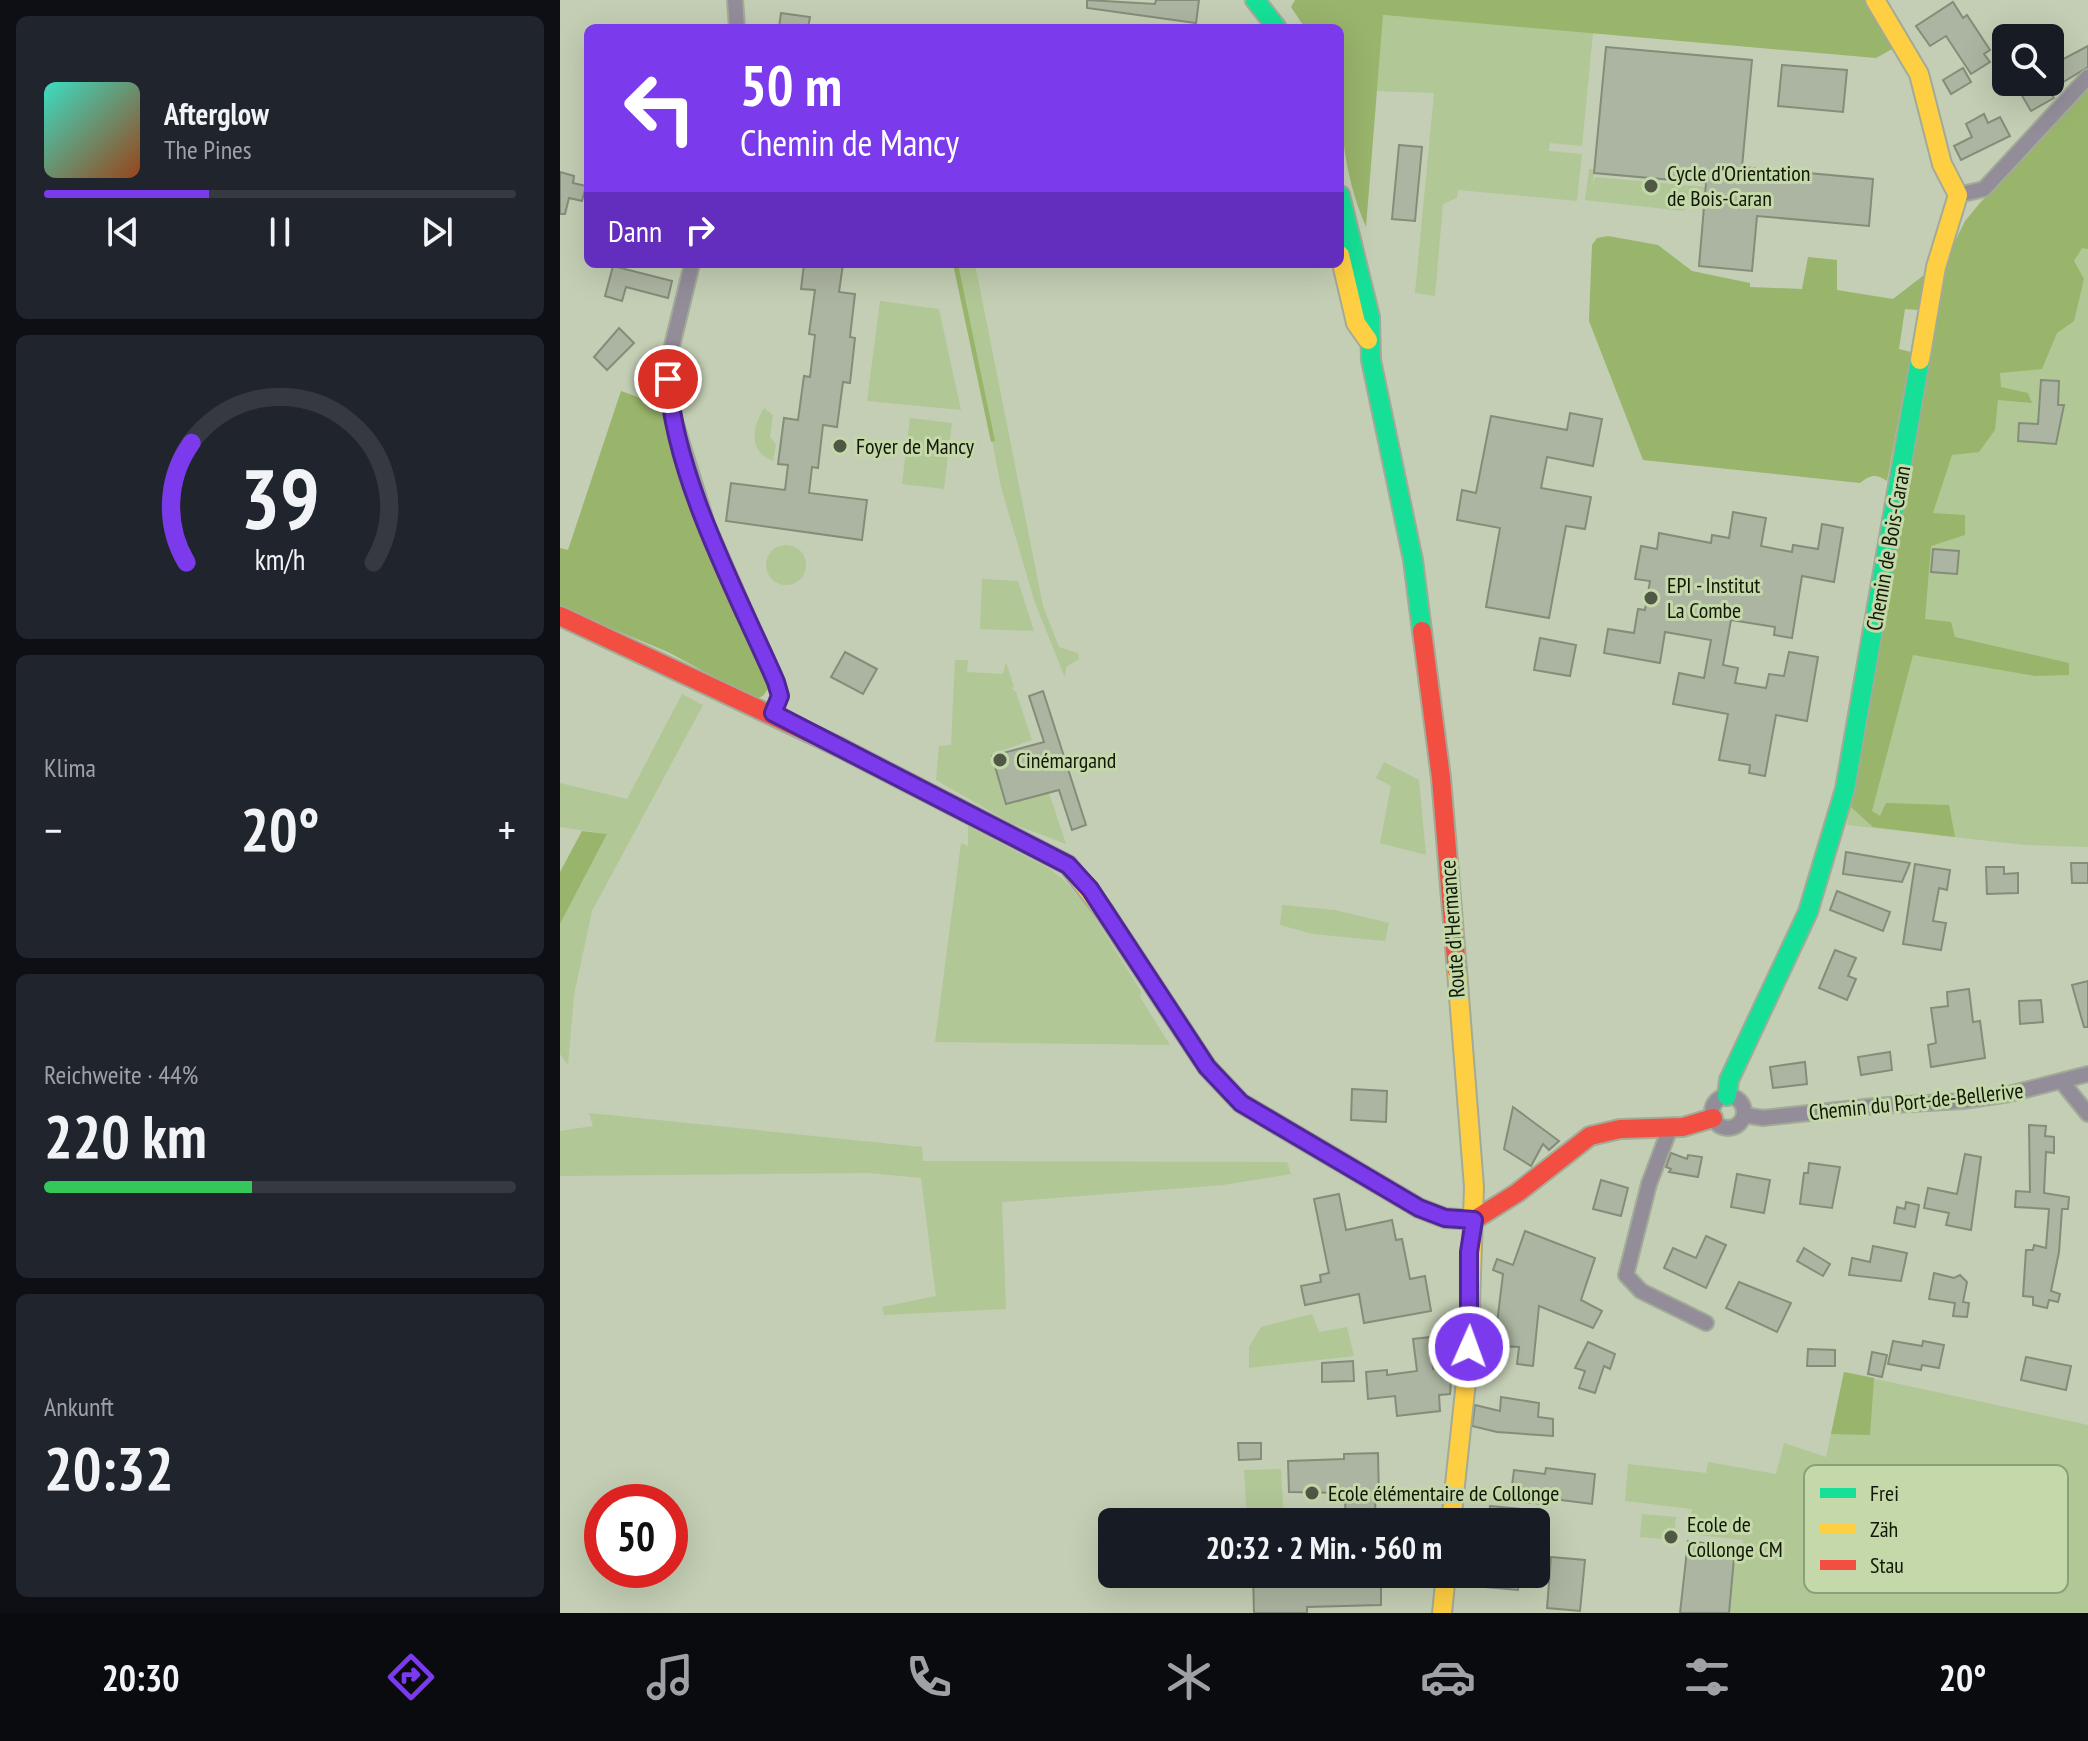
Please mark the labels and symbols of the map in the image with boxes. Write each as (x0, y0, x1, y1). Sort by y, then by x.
place label: Cycle d'Orientation de Bois-Caran (1667, 159, 1811, 212)
marker: Cycle d'Orientation de Bois-Caran (1642, 177, 1660, 195)
pin (634, 345, 702, 413)
place label: Foyer de Mancy (856, 432, 975, 460)
marker: Foyer de Mancy (831, 437, 849, 455)
street label: Chemin de Bois-Caran (1860, 463, 1916, 633)
place label: EPI - Institut La Combe (1667, 571, 1760, 624)
marker: EPI - Institut La Combe (1642, 589, 1660, 607)
place label: Cinémargand (1016, 746, 1116, 774)
marker: Cinémargand (991, 751, 1009, 769)
street label: Route d'Hermance (1433, 859, 1471, 999)
street label: Chemin du Port-de-Bellerive (1807, 1076, 2025, 1126)
position arrow (1427, 1305, 1511, 1389)
legend (1804, 1465, 2068, 1593)
place label: Ecole élémentaire de Collonge (1328, 1479, 1559, 1507)
text: Frei (1870, 1479, 1899, 1507)
speed limit sign: 50 (584, 1484, 688, 1588)
marker: Ecole élémentaire de Collonge (1303, 1484, 1321, 1502)
place label: Ecole de Collonge CM (1687, 1510, 1783, 1563)
text: Zäh (1870, 1515, 1898, 1543)
marker: Ecole de Collonge CM (1662, 1528, 1680, 1546)
text: Stau (1870, 1551, 1904, 1579)

